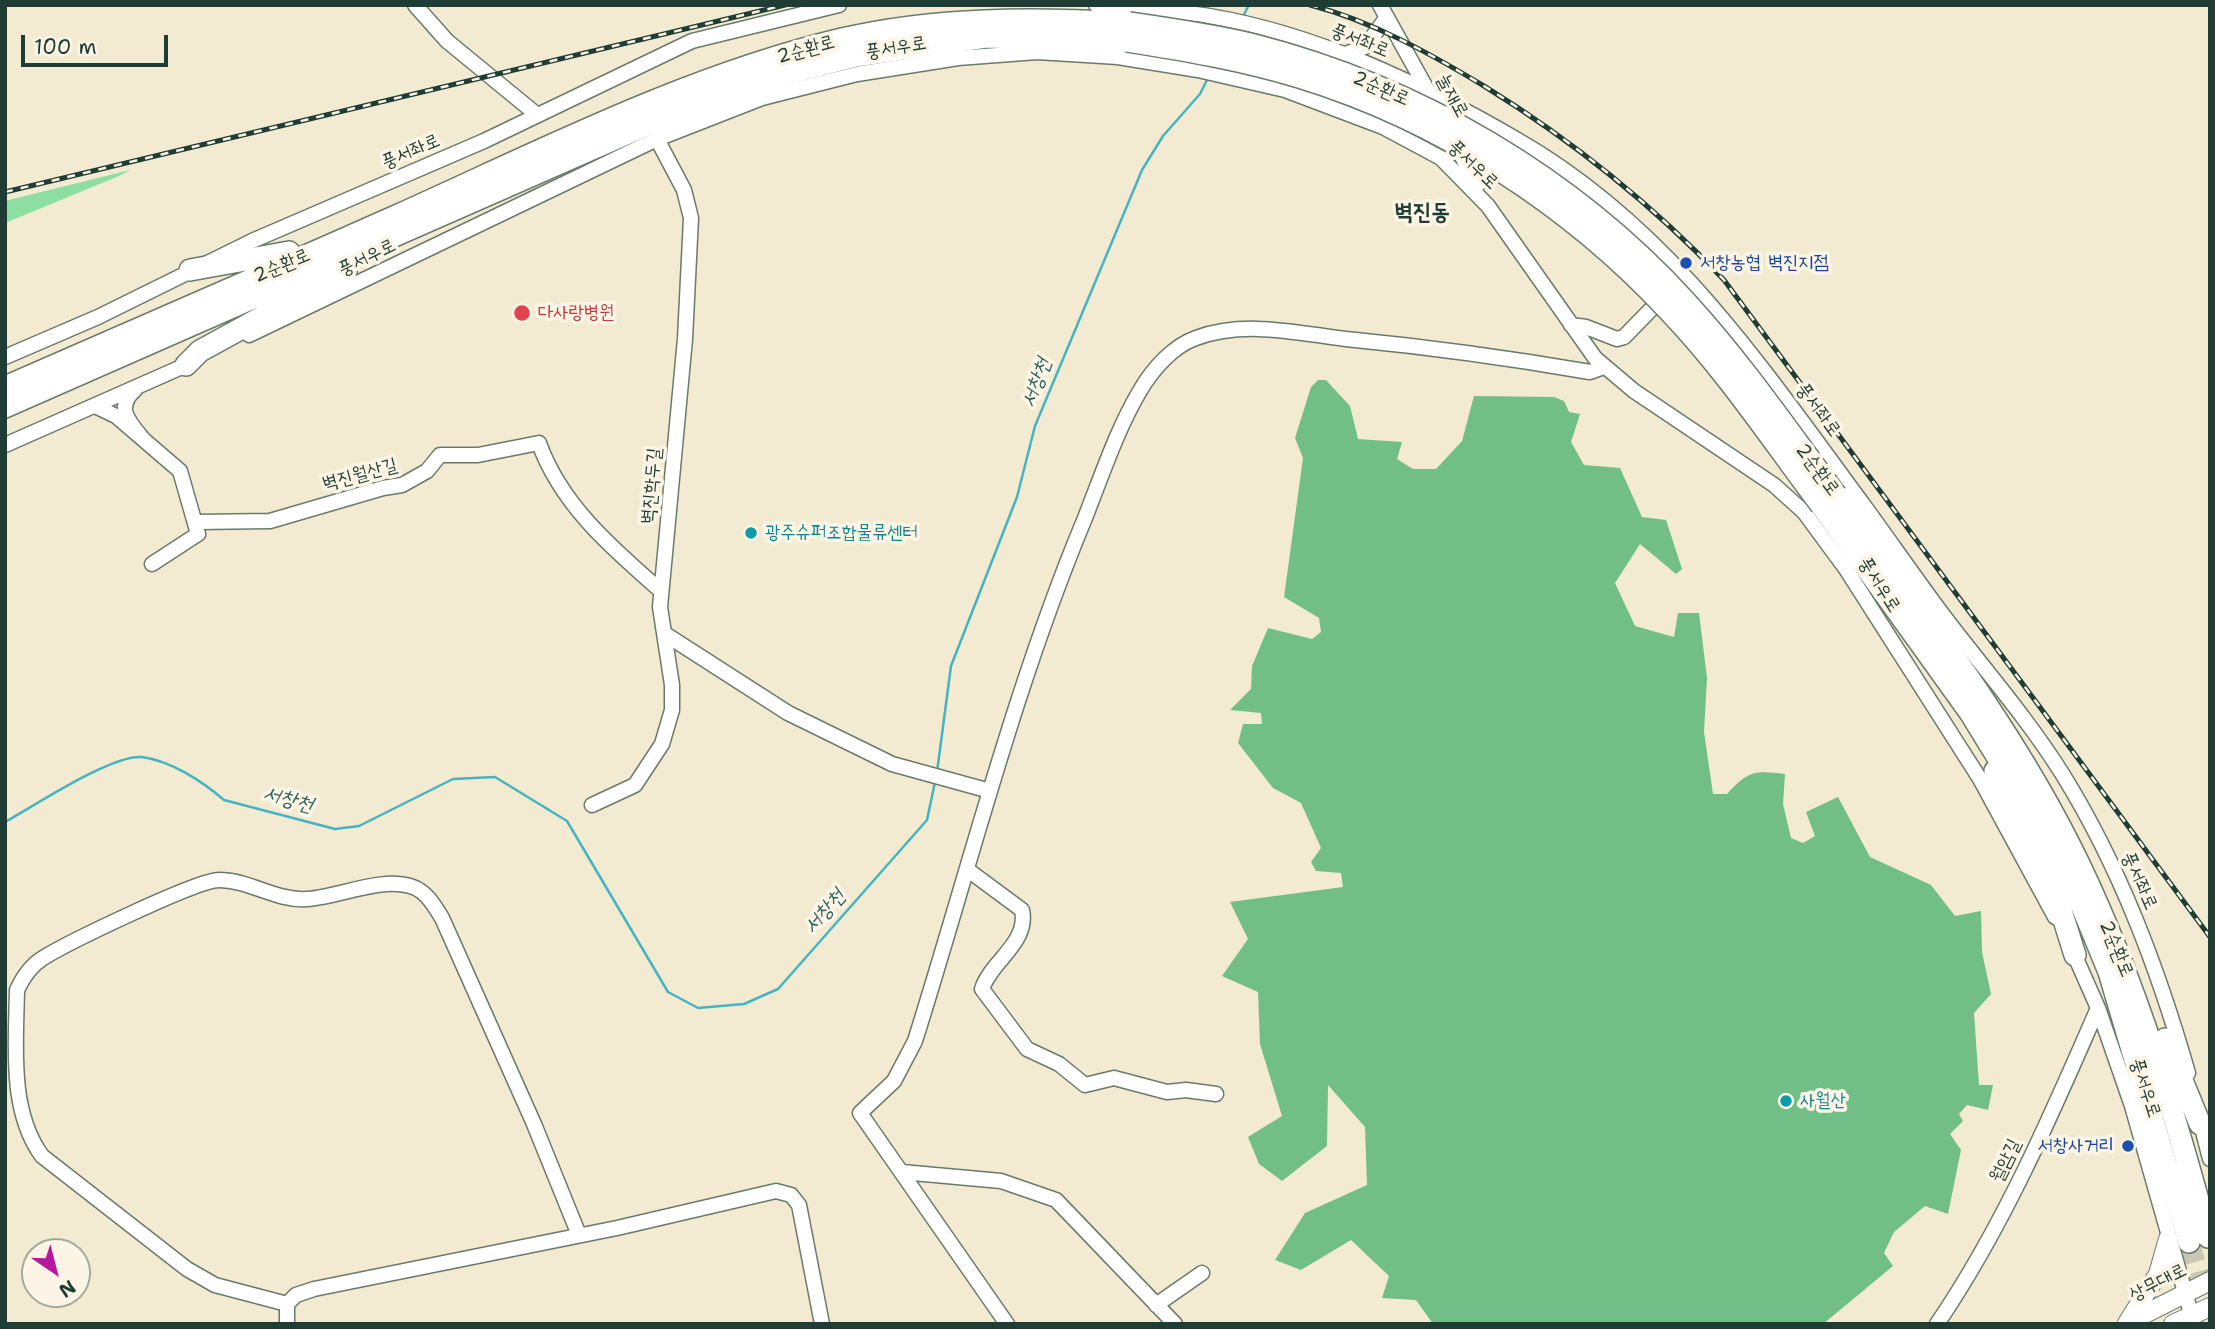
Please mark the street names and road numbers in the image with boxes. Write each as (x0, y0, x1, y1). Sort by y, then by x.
street label: 풍서좌로 (1327, 19, 1393, 63)
street label: 2순환로 (774, 31, 838, 69)
street label: 풍서우로 (864, 32, 928, 64)
street label: 2순환로 (1349, 67, 1413, 111)
street label: 눌재로 (1431, 70, 1473, 122)
street label: 풍서좌로 (378, 130, 444, 174)
street label: 풍서우로 (1443, 136, 1503, 194)
street label: 풍서우로 (335, 234, 399, 282)
street label: 2순환로 (250, 244, 314, 288)
street label: 풍서좌로 (1791, 379, 1845, 441)
street label: 2순환로 (1790, 440, 1844, 500)
street label: 벽진학두길 (637, 447, 667, 525)
street label: 벽진월산길 (320, 454, 400, 496)
street label: 풍서우로 (1853, 553, 1905, 617)
street label: 풍서좌로 (2116, 848, 2162, 914)
street label: 2순환로 (2094, 917, 2138, 981)
street label: 풍서우로 (2125, 1055, 2165, 1121)
street label: 월암길 (1986, 1135, 2026, 1187)
street label: 상무대로 (2126, 1259, 2190, 1307)

